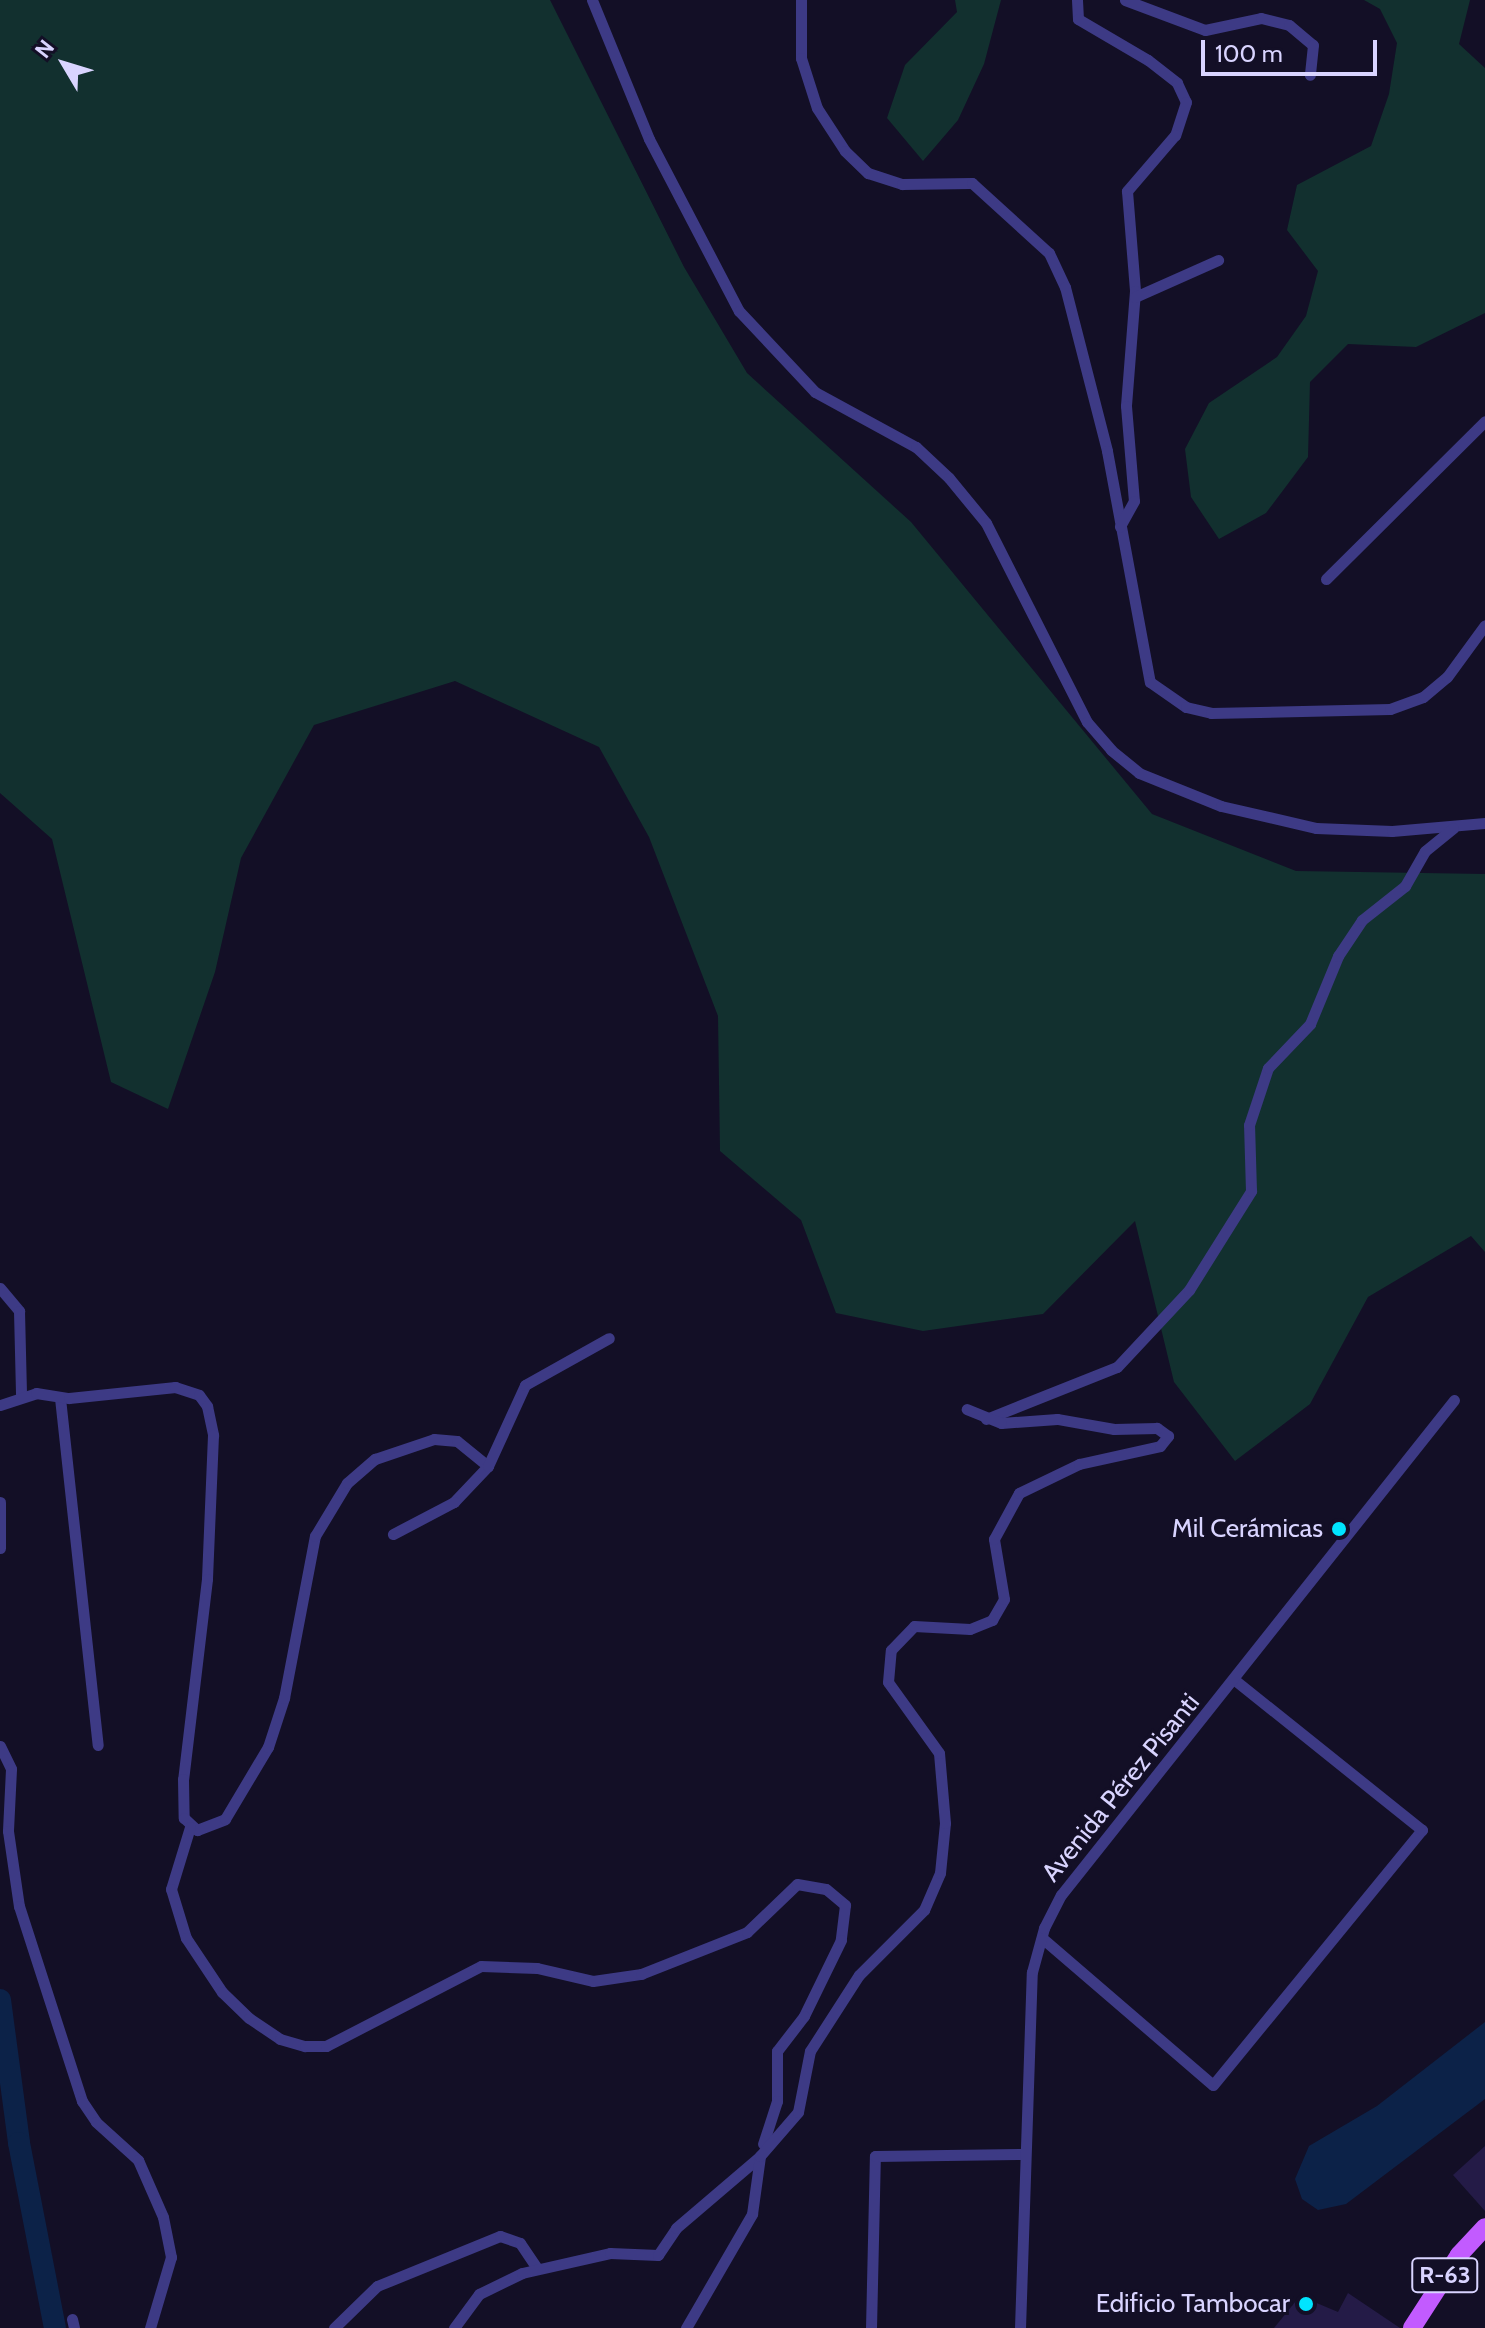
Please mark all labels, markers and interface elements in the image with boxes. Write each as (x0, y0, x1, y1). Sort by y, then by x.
north arrow (24, 24, 104, 104)
scale bar (1205, 24, 1381, 74)
text: N (29, 34, 60, 63)
text: 100 m (1215, 39, 1283, 68)
place label: Mil Cerámicas (1172, 1513, 1323, 1545)
marker: Mil Cerámicas (1330, 1520, 1348, 1538)
street label: Avenida Pérez Pisanti (1036, 1688, 1206, 1888)
road number: R-63 (1411, 2255, 1479, 2295)
place label: Edificio Tambocar (1096, 2288, 1290, 2320)
marker: Edificio Tambocar (1297, 2295, 1315, 2313)

